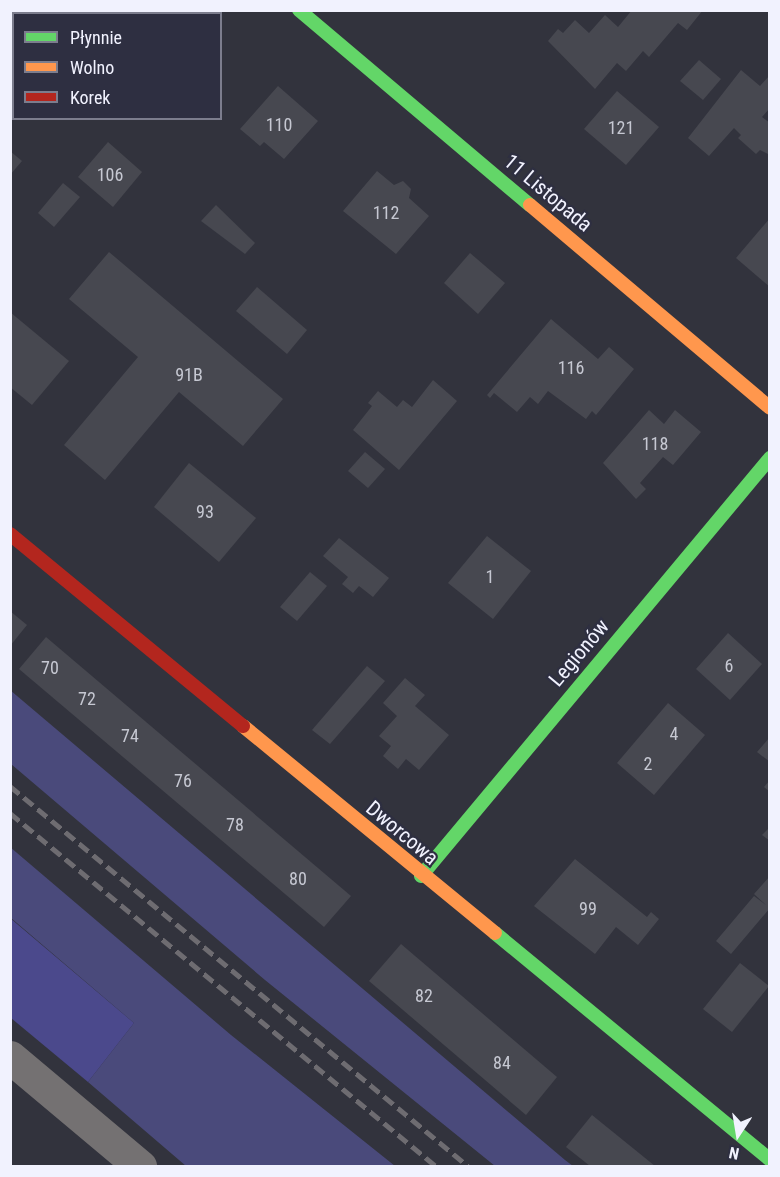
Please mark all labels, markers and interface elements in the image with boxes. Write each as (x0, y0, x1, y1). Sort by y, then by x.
legend (12, 12, 222, 120)
text: Płynnie (70, 27, 122, 48)
text: Wolno (70, 57, 114, 78)
text: Korek (70, 87, 110, 108)
house number: 110 (266, 114, 292, 136)
house number: 121 (608, 117, 634, 139)
street label: 11 Listopada (499, 149, 597, 237)
house number: 106 (97, 164, 123, 186)
house number: 112 (373, 202, 399, 224)
house number: 116 (558, 357, 584, 379)
house number: 91B (175, 364, 203, 386)
house number: 118 (642, 433, 668, 455)
house number: 93 (196, 501, 214, 523)
house number: 1 (486, 566, 494, 588)
street label: Legionów (544, 614, 614, 692)
house number: 6 (725, 655, 733, 677)
house number: 70 (41, 657, 59, 679)
house number: 72 (78, 688, 96, 710)
house number: 4 (670, 723, 678, 745)
house number: 74 (121, 725, 139, 747)
house number: 2 (644, 753, 652, 775)
house number: 76 (174, 770, 192, 792)
street label: Dworcowa (361, 796, 443, 870)
house number: 78 (226, 814, 244, 836)
house number: 80 (289, 868, 307, 890)
house number: 99 (579, 898, 597, 920)
house number: 82 (415, 985, 433, 1007)
house number: 84 (493, 1052, 511, 1074)
north arrow (708, 1105, 768, 1165)
text: N (727, 1143, 741, 1163)

